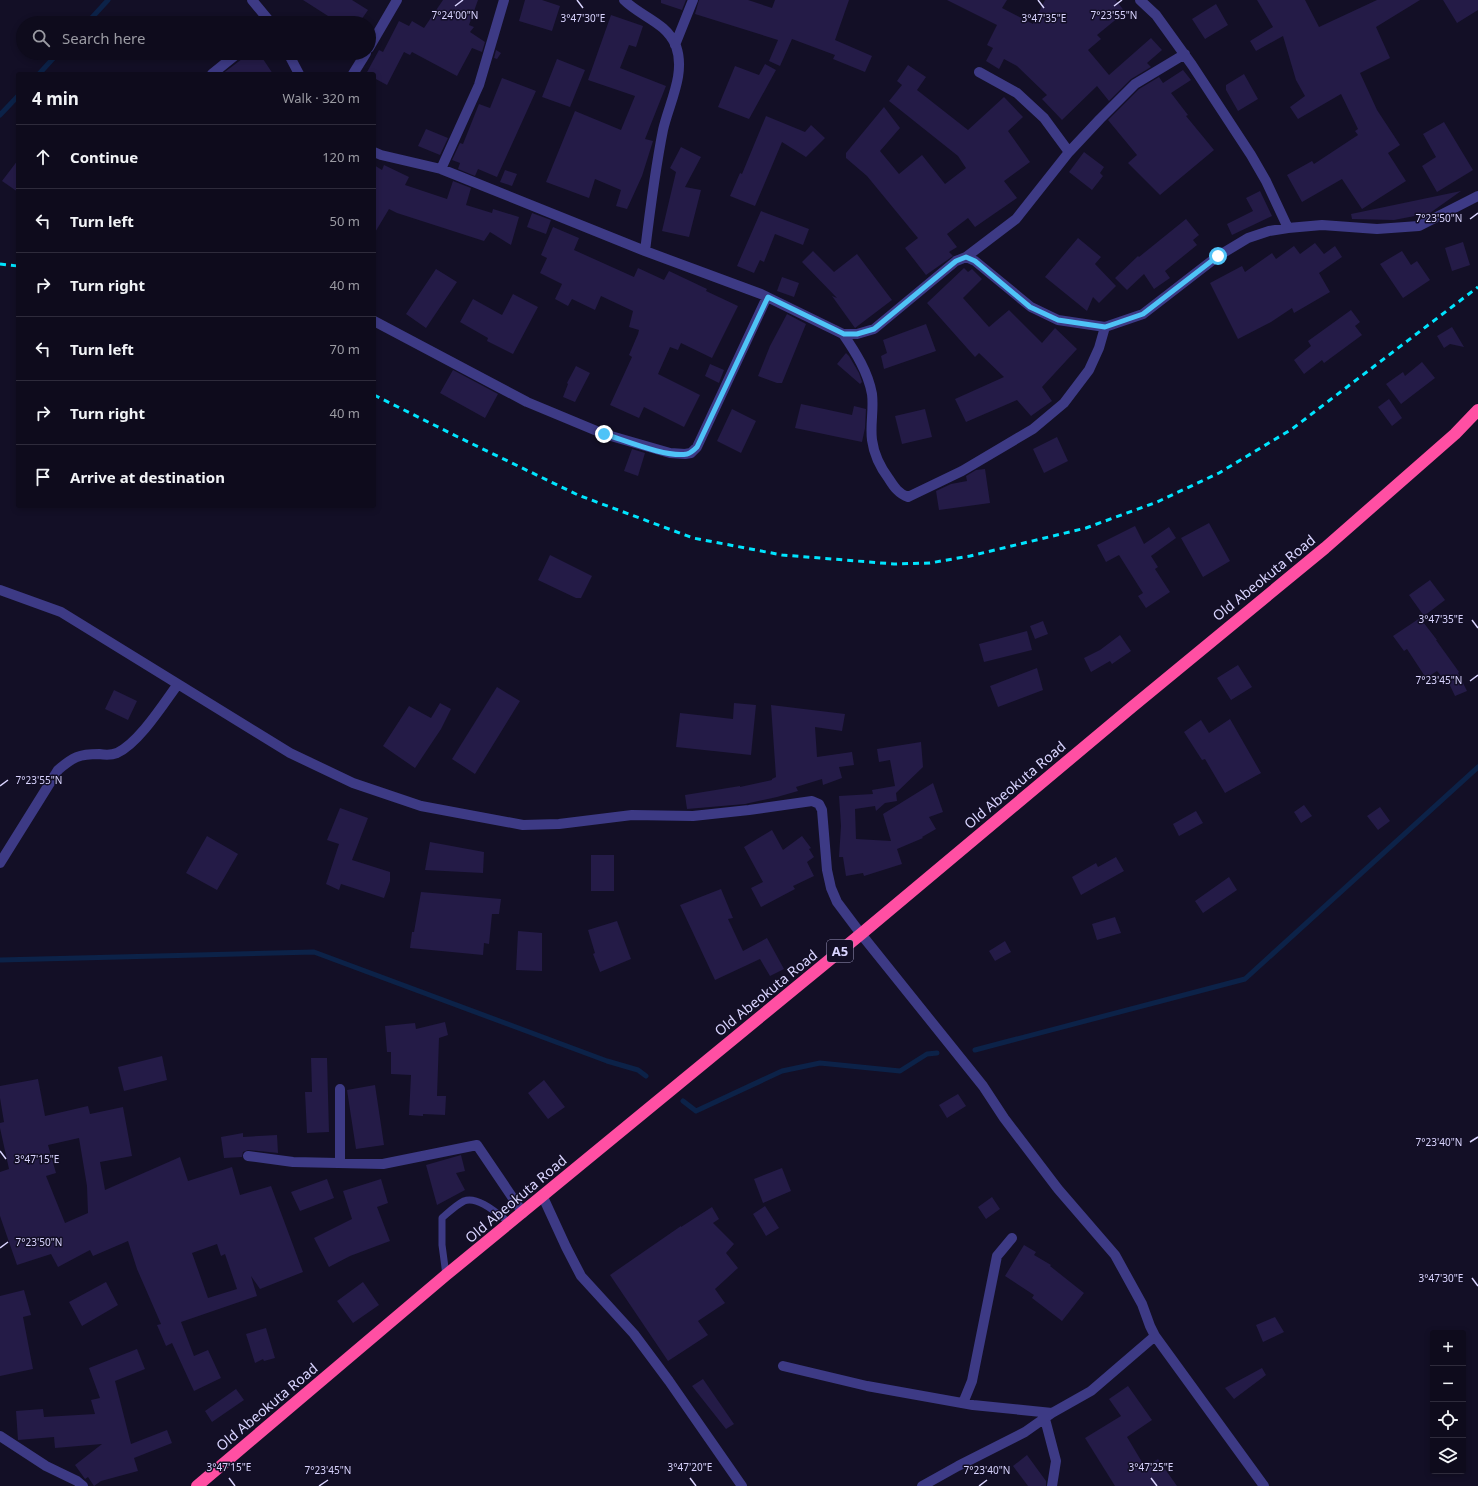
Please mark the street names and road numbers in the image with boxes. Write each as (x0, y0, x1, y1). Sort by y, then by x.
street label: Old Abeokuta Road (1208, 530, 1319, 625)
street label: Old Abeokuta Road (960, 737, 1069, 833)
road number: A5 (827, 940, 853, 962)
street label: Old Abeokuta Road (710, 945, 821, 1040)
street label: Old Abeokuta Road (461, 1151, 570, 1247)
street label: Old Abeokuta Road (212, 1359, 321, 1455)

